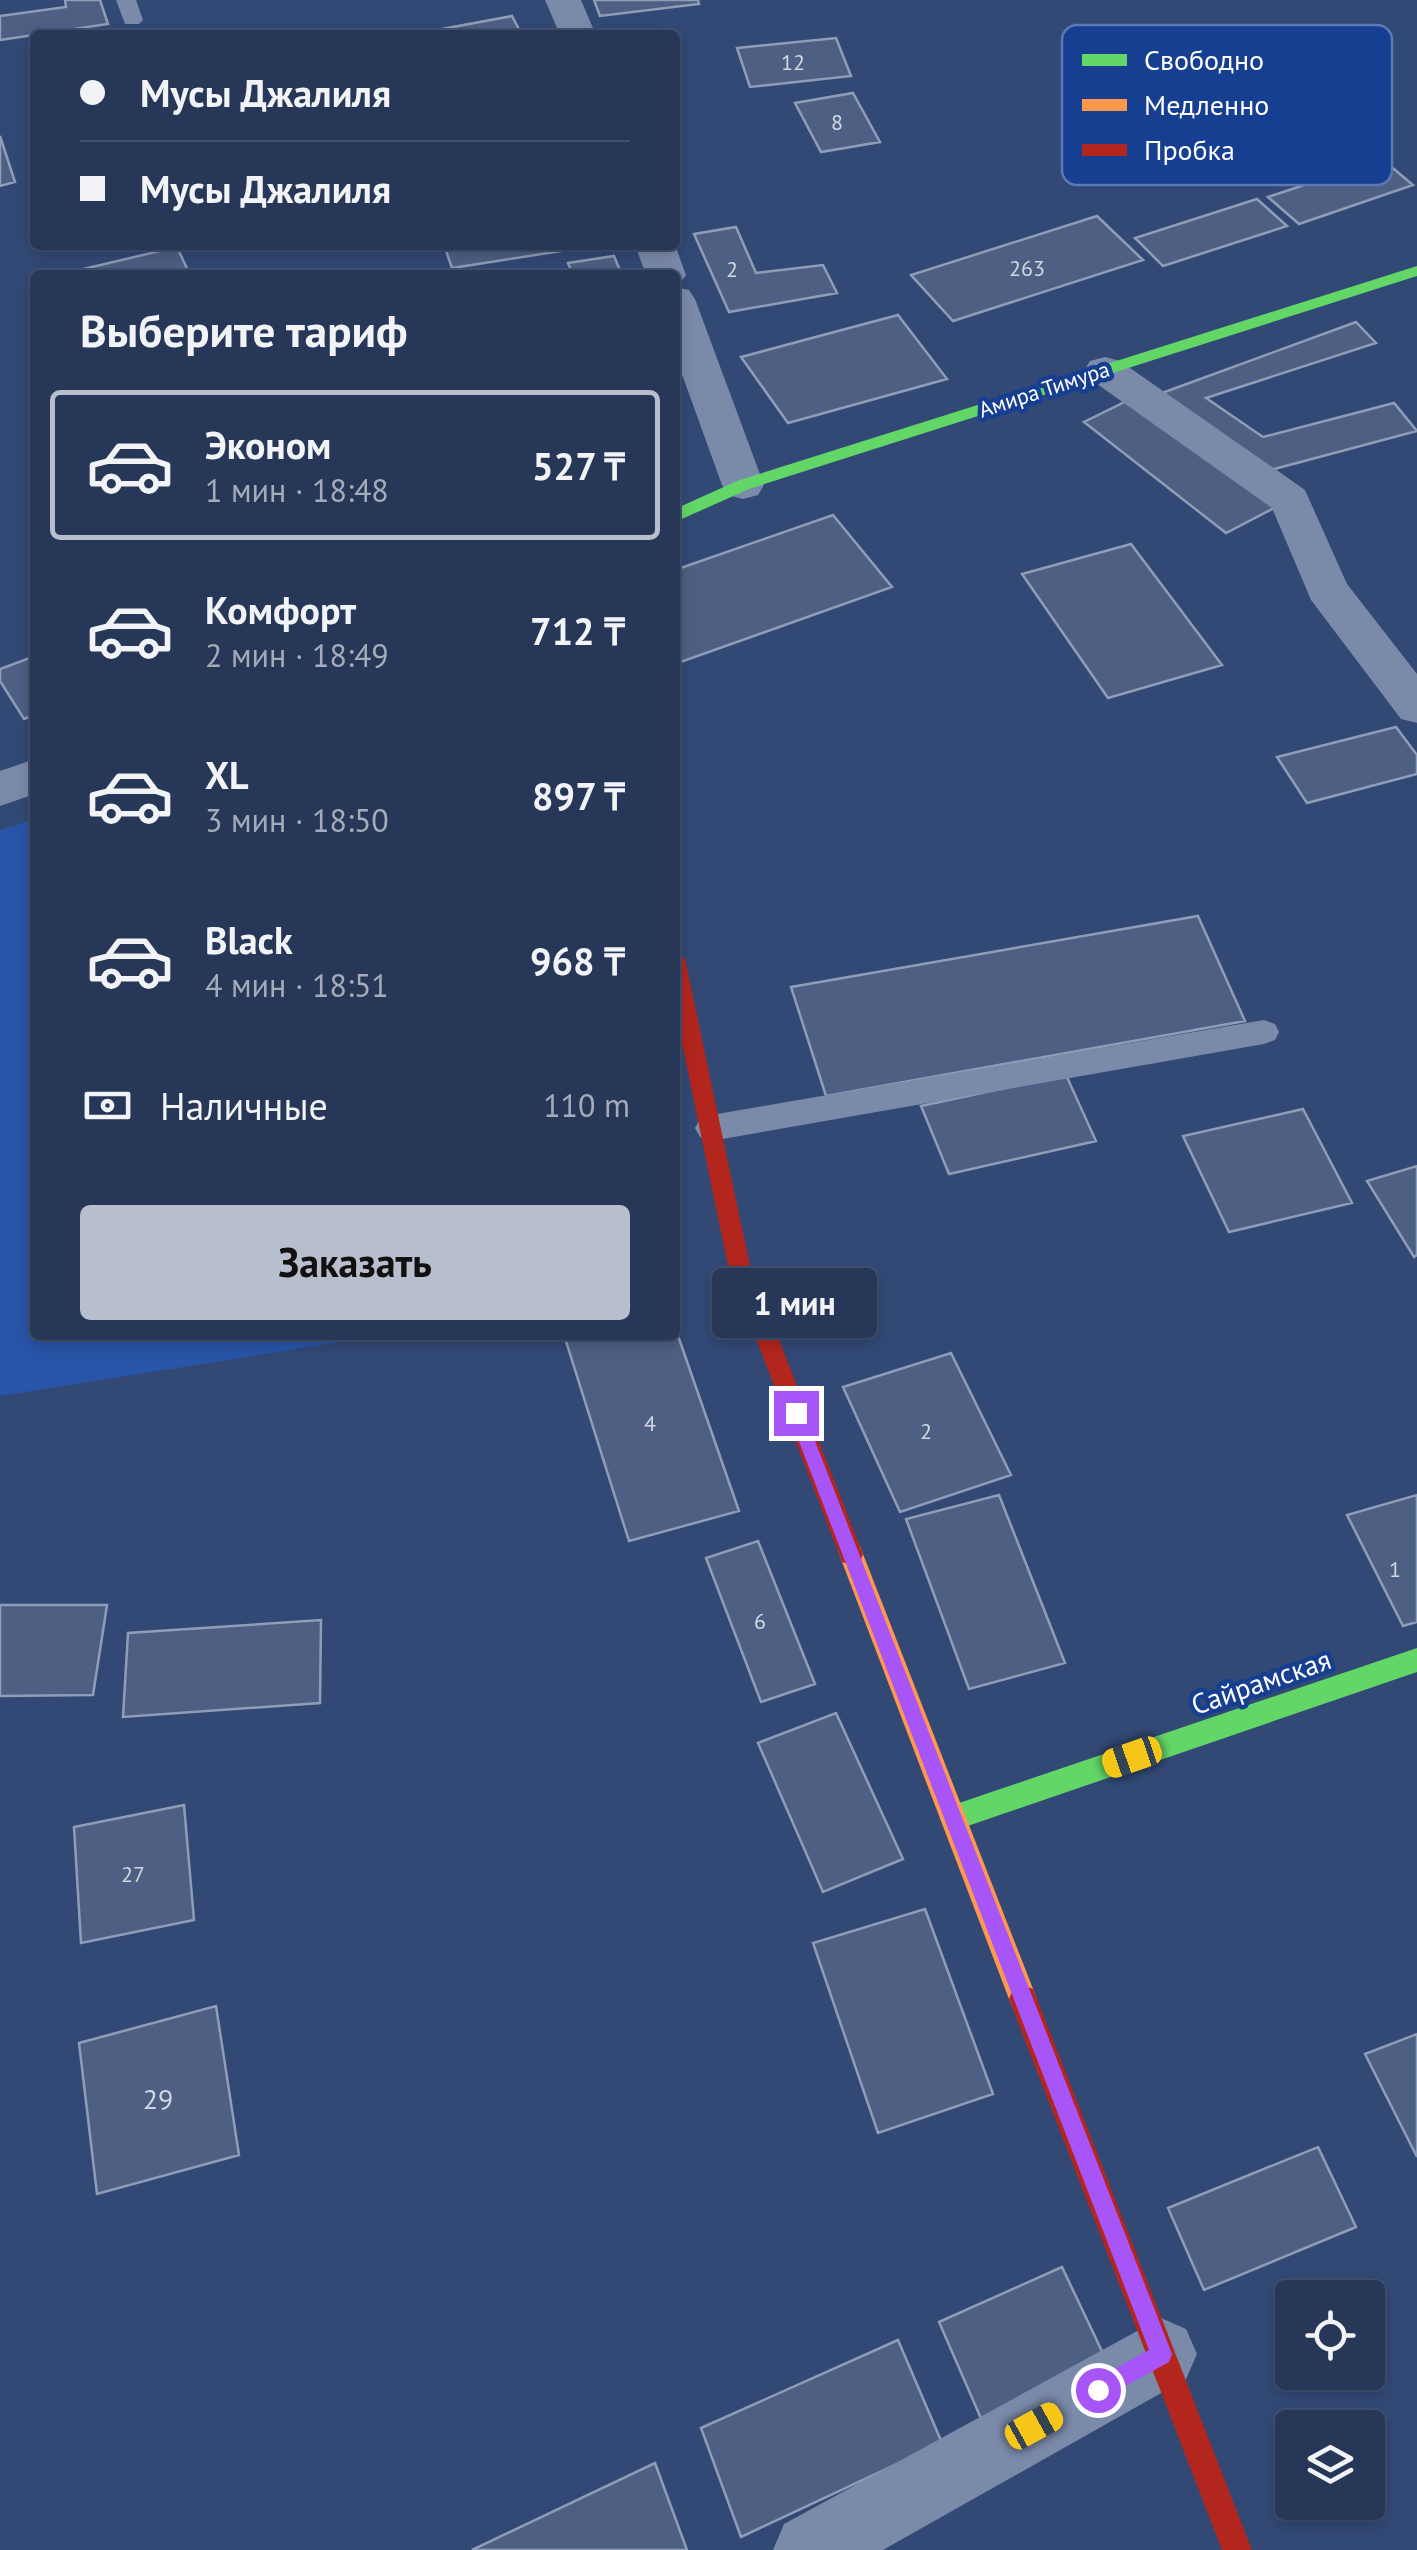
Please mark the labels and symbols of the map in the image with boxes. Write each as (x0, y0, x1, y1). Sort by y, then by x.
legend (1062, 25, 1392, 185)
text: Свободно (1144, 41, 1264, 78)
house number: 12 (781, 48, 805, 76)
text: Медленно (1144, 86, 1269, 123)
house number: 8 (831, 108, 843, 136)
text: Пробка (1144, 131, 1235, 168)
house number: 263 (1009, 254, 1045, 282)
house number: 2 (726, 255, 738, 283)
street label: Амира Тимура (975, 355, 1113, 423)
callout: 1 мин (714, 1268, 878, 1338)
route end (774, 1391, 819, 1436)
house number: 4 (644, 1409, 656, 1437)
house number: 2 (920, 1417, 932, 1445)
house number: 1 (1389, 1555, 1401, 1583)
house number: 6 (754, 1607, 766, 1635)
street label: Сайрамская (1186, 1640, 1336, 1723)
car (1099, 1733, 1165, 1781)
house number: 27 (121, 1860, 145, 1888)
house number: 29 (143, 2080, 173, 2117)
route start (1076, 2368, 1121, 2413)
car (1000, 2398, 1068, 2454)

